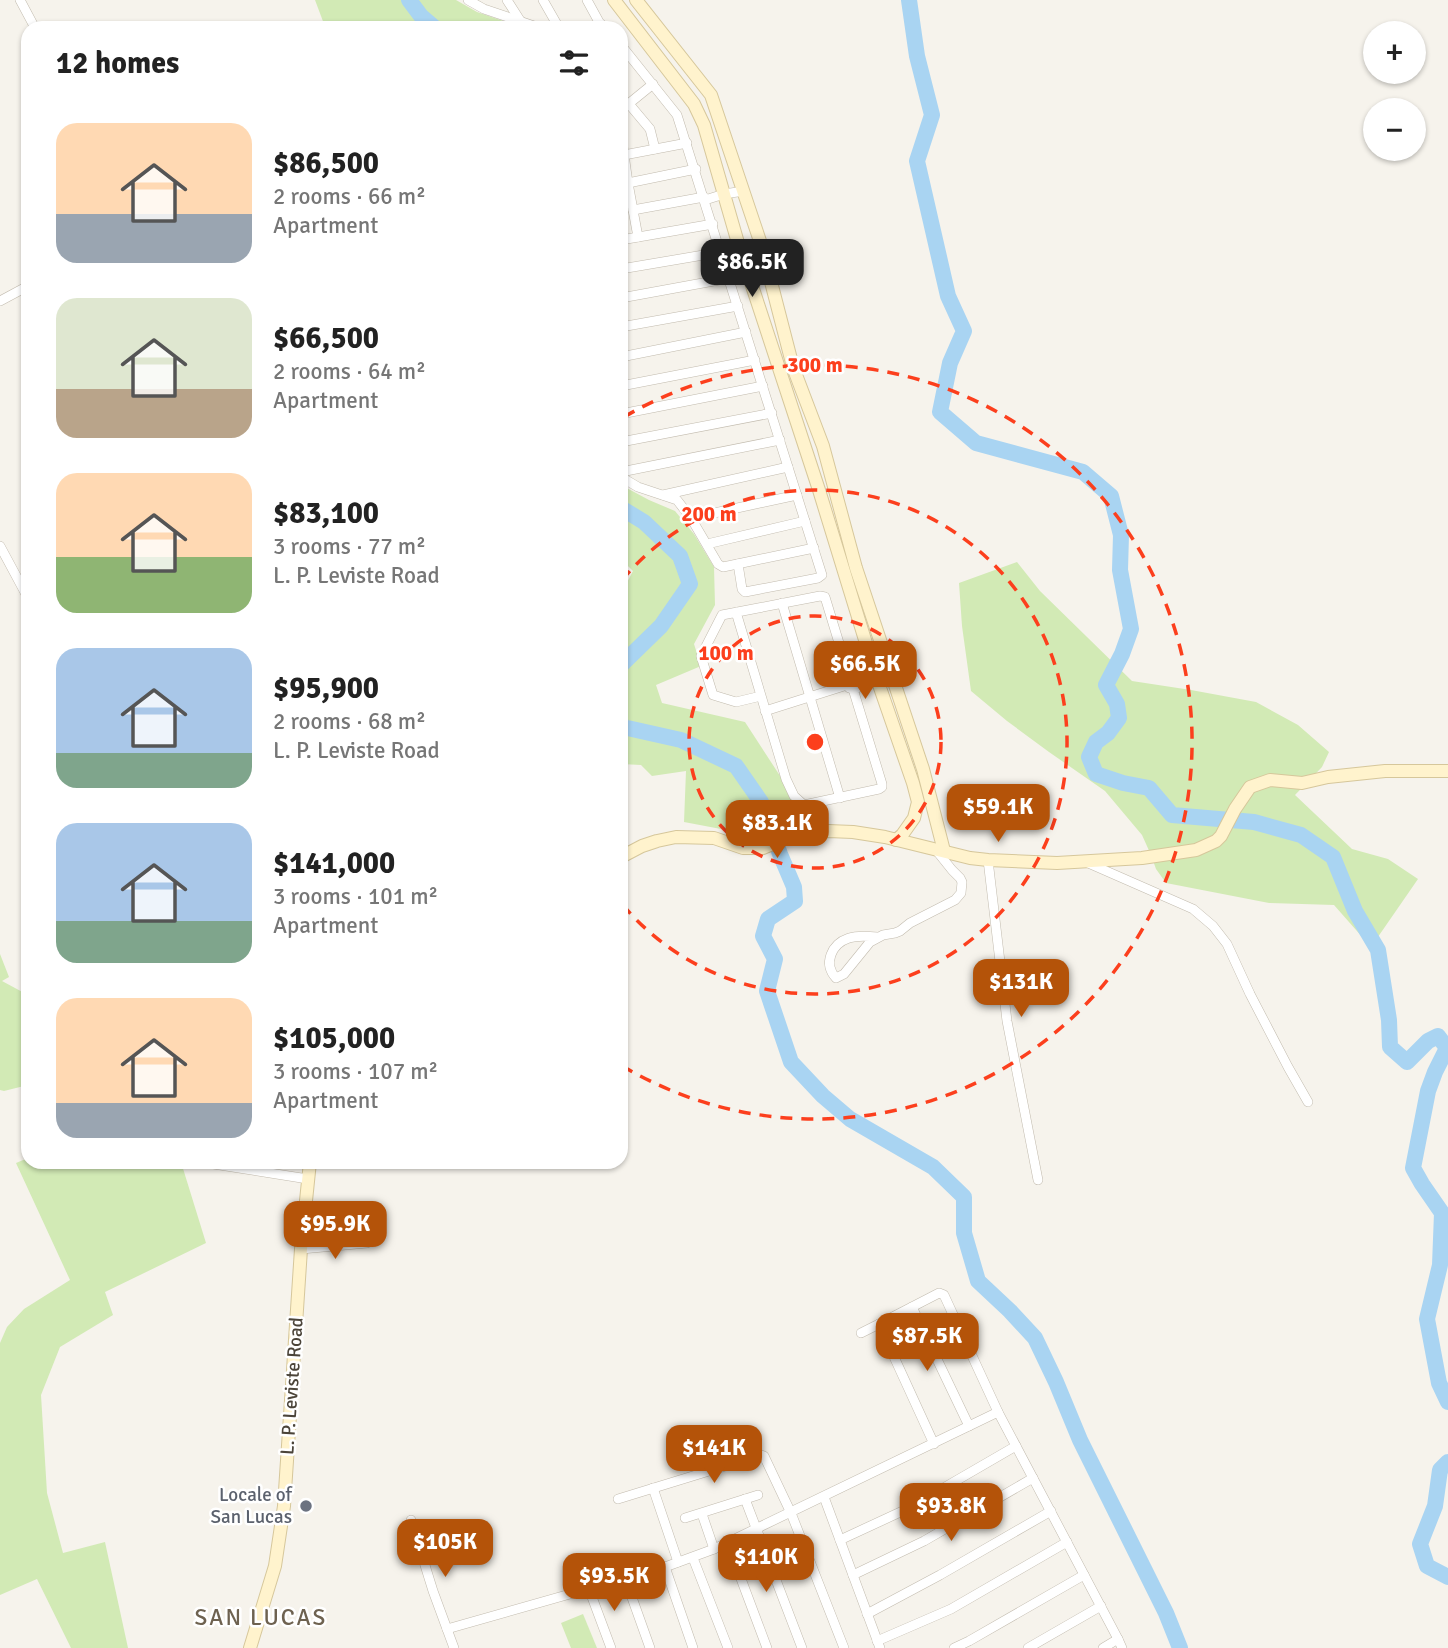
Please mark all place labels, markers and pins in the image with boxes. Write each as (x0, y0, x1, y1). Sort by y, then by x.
pin: $86.5K (695, 240, 809, 299)
pin: $66.5K (808, 642, 922, 701)
centre of rings (803, 730, 827, 754)
pin: $59.1K (941, 784, 1055, 844)
pin: $83.1K (720, 800, 834, 860)
pin: $131K (972, 960, 1070, 1019)
pin: $95.9K (278, 1202, 392, 1261)
pin: $87.5K (870, 1314, 984, 1373)
pin: $141K (665, 1426, 763, 1485)
place label: Locale of San Lucas (211, 1483, 294, 1529)
pin: $93.8K (894, 1484, 1008, 1543)
marker: Locale of San Lucas (298, 1498, 314, 1514)
pin: $105K (396, 1520, 494, 1579)
pin: $110K (717, 1534, 815, 1594)
pin: $93.5K (557, 1554, 671, 1613)

